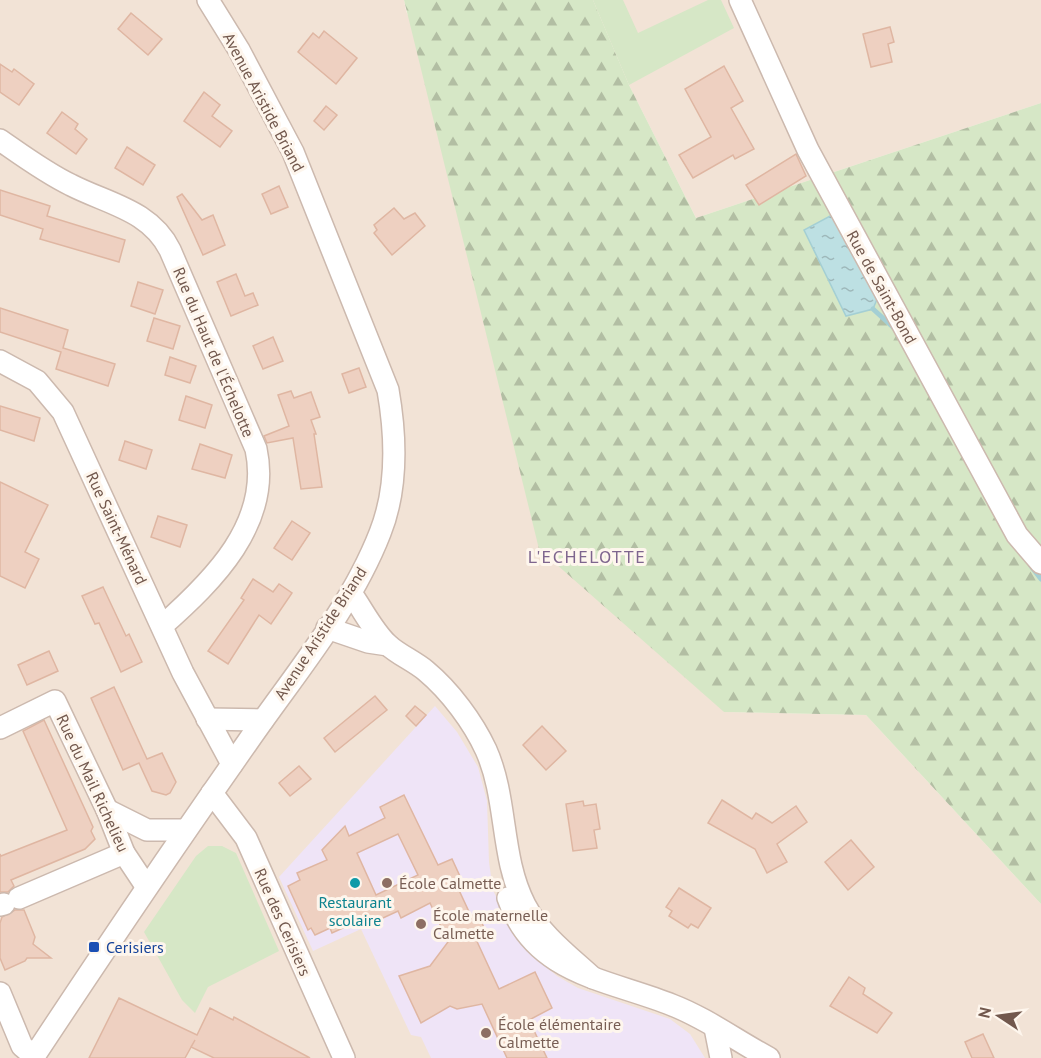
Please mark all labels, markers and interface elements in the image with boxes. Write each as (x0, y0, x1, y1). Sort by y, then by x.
street label: Avenue Aristide Briand (219, 29, 309, 175)
street label: Rue de Saint-Bond (843, 227, 921, 347)
street label: Rue du Haut de l'Échelotte (169, 264, 259, 440)
street label: Rue Saint-Ménard (82, 468, 152, 588)
district label: L'ECHELOTTE (528, 545, 646, 568)
street label: Avenue Aristide Briand (270, 563, 370, 703)
street label: Rue du Mail Richelieu (52, 711, 134, 855)
street label: Rue des Cerisiers (250, 865, 316, 979)
place label: École Calmette (399, 873, 501, 893)
marker: Restaurant scolaire (348, 876, 362, 890)
marker: École Calmette (380, 876, 394, 890)
place label: Restaurant scolaire (318, 892, 392, 930)
place label: École maternelle Calmette (433, 905, 548, 943)
marker: École maternelle Calmette (414, 917, 428, 931)
place label: Cerisiers (106, 937, 164, 957)
marker: Cerisiers (87, 940, 101, 954)
north arrow (969, 986, 1029, 1046)
text: N (973, 1005, 995, 1020)
place label: École élémentaire Calmette (498, 1014, 621, 1052)
marker: École élémentaire Calmette (479, 1026, 493, 1040)

